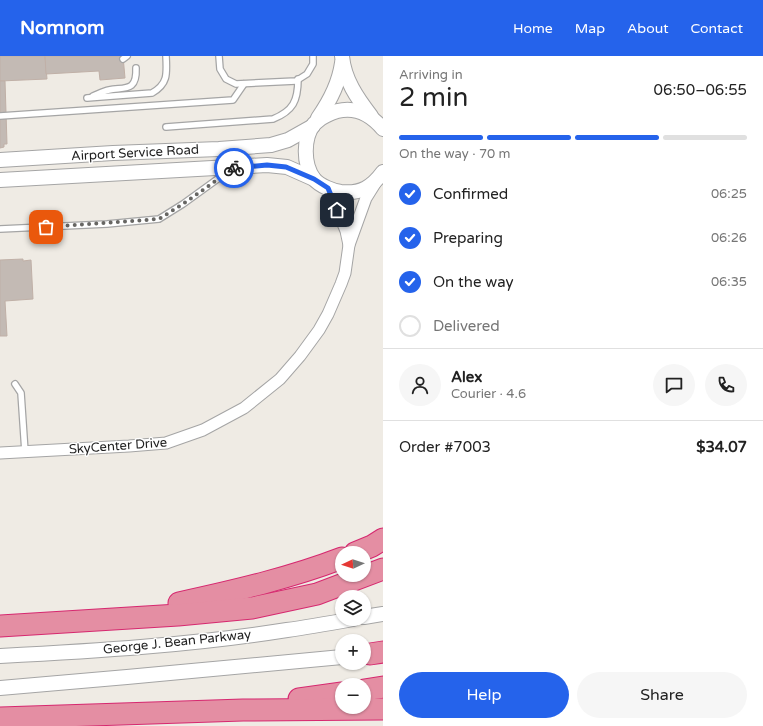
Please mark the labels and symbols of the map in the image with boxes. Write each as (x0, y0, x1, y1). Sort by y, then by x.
street label: Airport Service Road (71, 142, 199, 164)
courier (214, 148, 254, 188)
pin (320, 193, 354, 227)
pin (29, 210, 63, 244)
street label: SkyCenter Drive (68, 435, 168, 457)
north arrow (335, 546, 371, 582)
street label: George J. Bean Parkway (102, 626, 252, 658)

